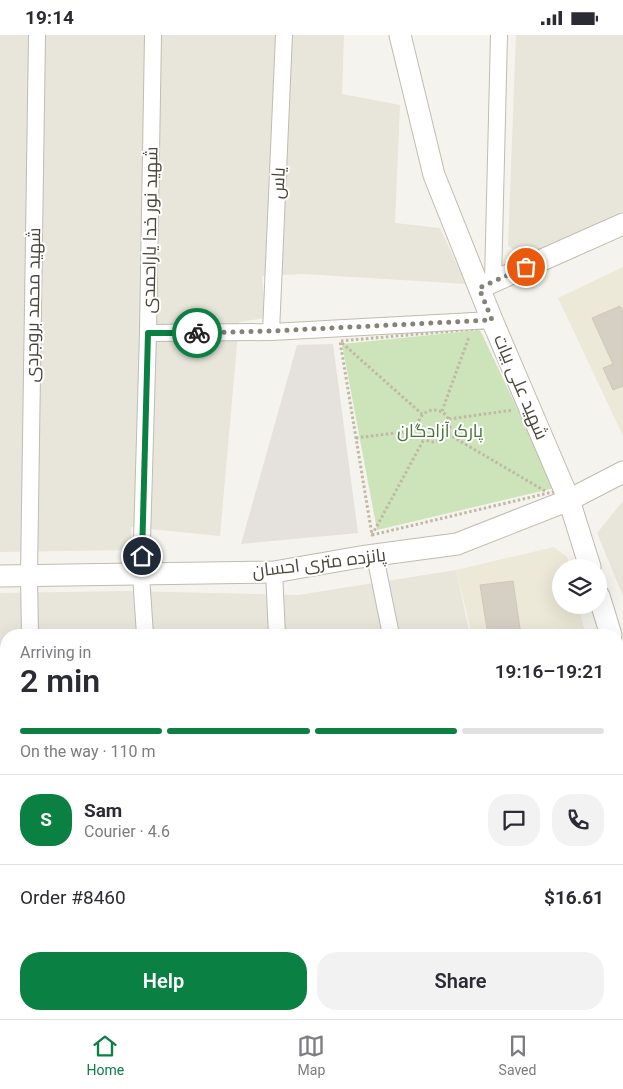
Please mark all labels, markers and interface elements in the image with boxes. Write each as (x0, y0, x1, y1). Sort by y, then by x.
text: 19:14 (25, 6, 74, 29)
street label: شهید نور خدا یاراحمدی (138, 146, 162, 314)
street label: یاس (266, 166, 290, 200)
street label: شهید محمد بروجردی (21, 227, 45, 383)
pin (505, 246, 547, 288)
icon: bag (512, 253, 540, 281)
courier (172, 308, 222, 358)
icon: bike (183, 319, 211, 347)
street label: شهید علی بیات (489, 331, 553, 443)
park label: پارک آزادگان (397, 420, 483, 443)
pin (121, 535, 163, 577)
icon: home (128, 542, 156, 570)
street label: پانزده متری احسان (251, 544, 387, 583)
map controls (552, 559, 607, 614)
button: layers (552, 559, 607, 614)
text: Arriving in (20, 643, 91, 662)
text: 19:16–19:21 (495, 660, 604, 683)
text: 2 min (20, 662, 100, 700)
text: On the way · 110 m (20, 742, 156, 761)
button: chat (488, 794, 540, 846)
button: phone (552, 794, 604, 846)
text: Sam (84, 799, 122, 822)
text: S (40, 808, 52, 831)
text: Courier · 4.6 (84, 822, 170, 841)
text: Order #8460 (20, 886, 126, 909)
text: $16.61 (544, 886, 604, 909)
button: Help (20, 952, 307, 1010)
button: Share (317, 952, 604, 1010)
tab: Home (87, 1032, 124, 1078)
tab: Map (297, 1032, 325, 1078)
tab: Saved (499, 1032, 536, 1078)

